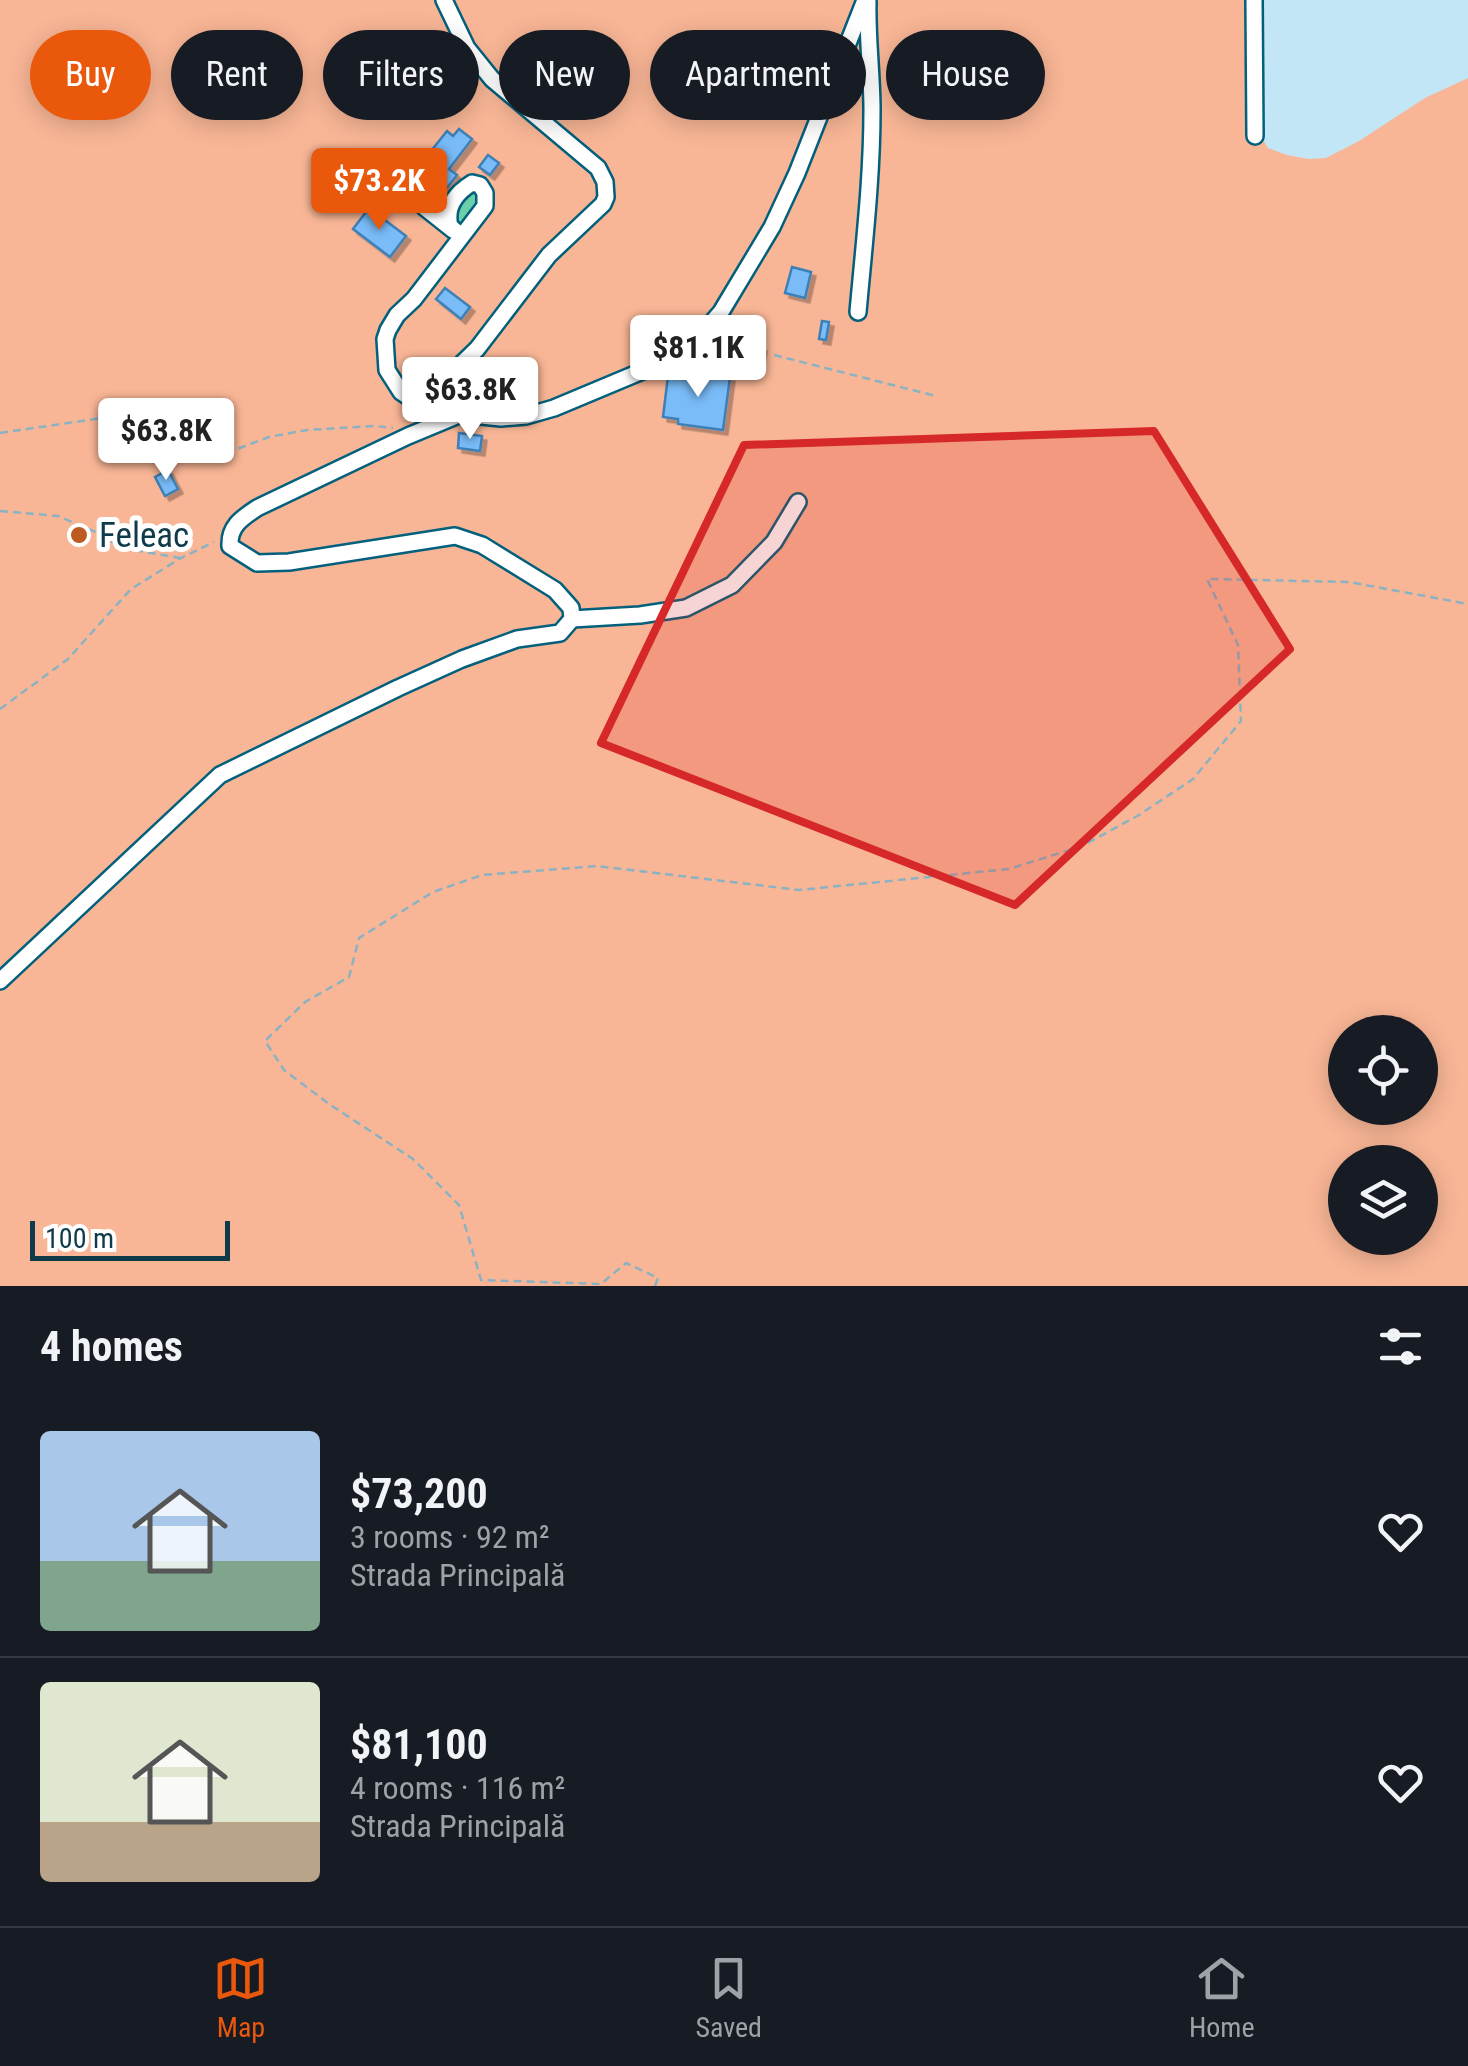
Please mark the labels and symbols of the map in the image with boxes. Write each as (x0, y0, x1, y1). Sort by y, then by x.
pin: $73.2K (298, 148, 460, 233)
pin: $81.1K (617, 315, 779, 400)
pin: $63.8K (389, 357, 551, 442)
pin: $63.8K (85, 398, 247, 483)
place label: Feleac (99, 515, 189, 556)
marker: Feleac (68, 524, 90, 546)
scale bar (30, 1216, 230, 1260)

